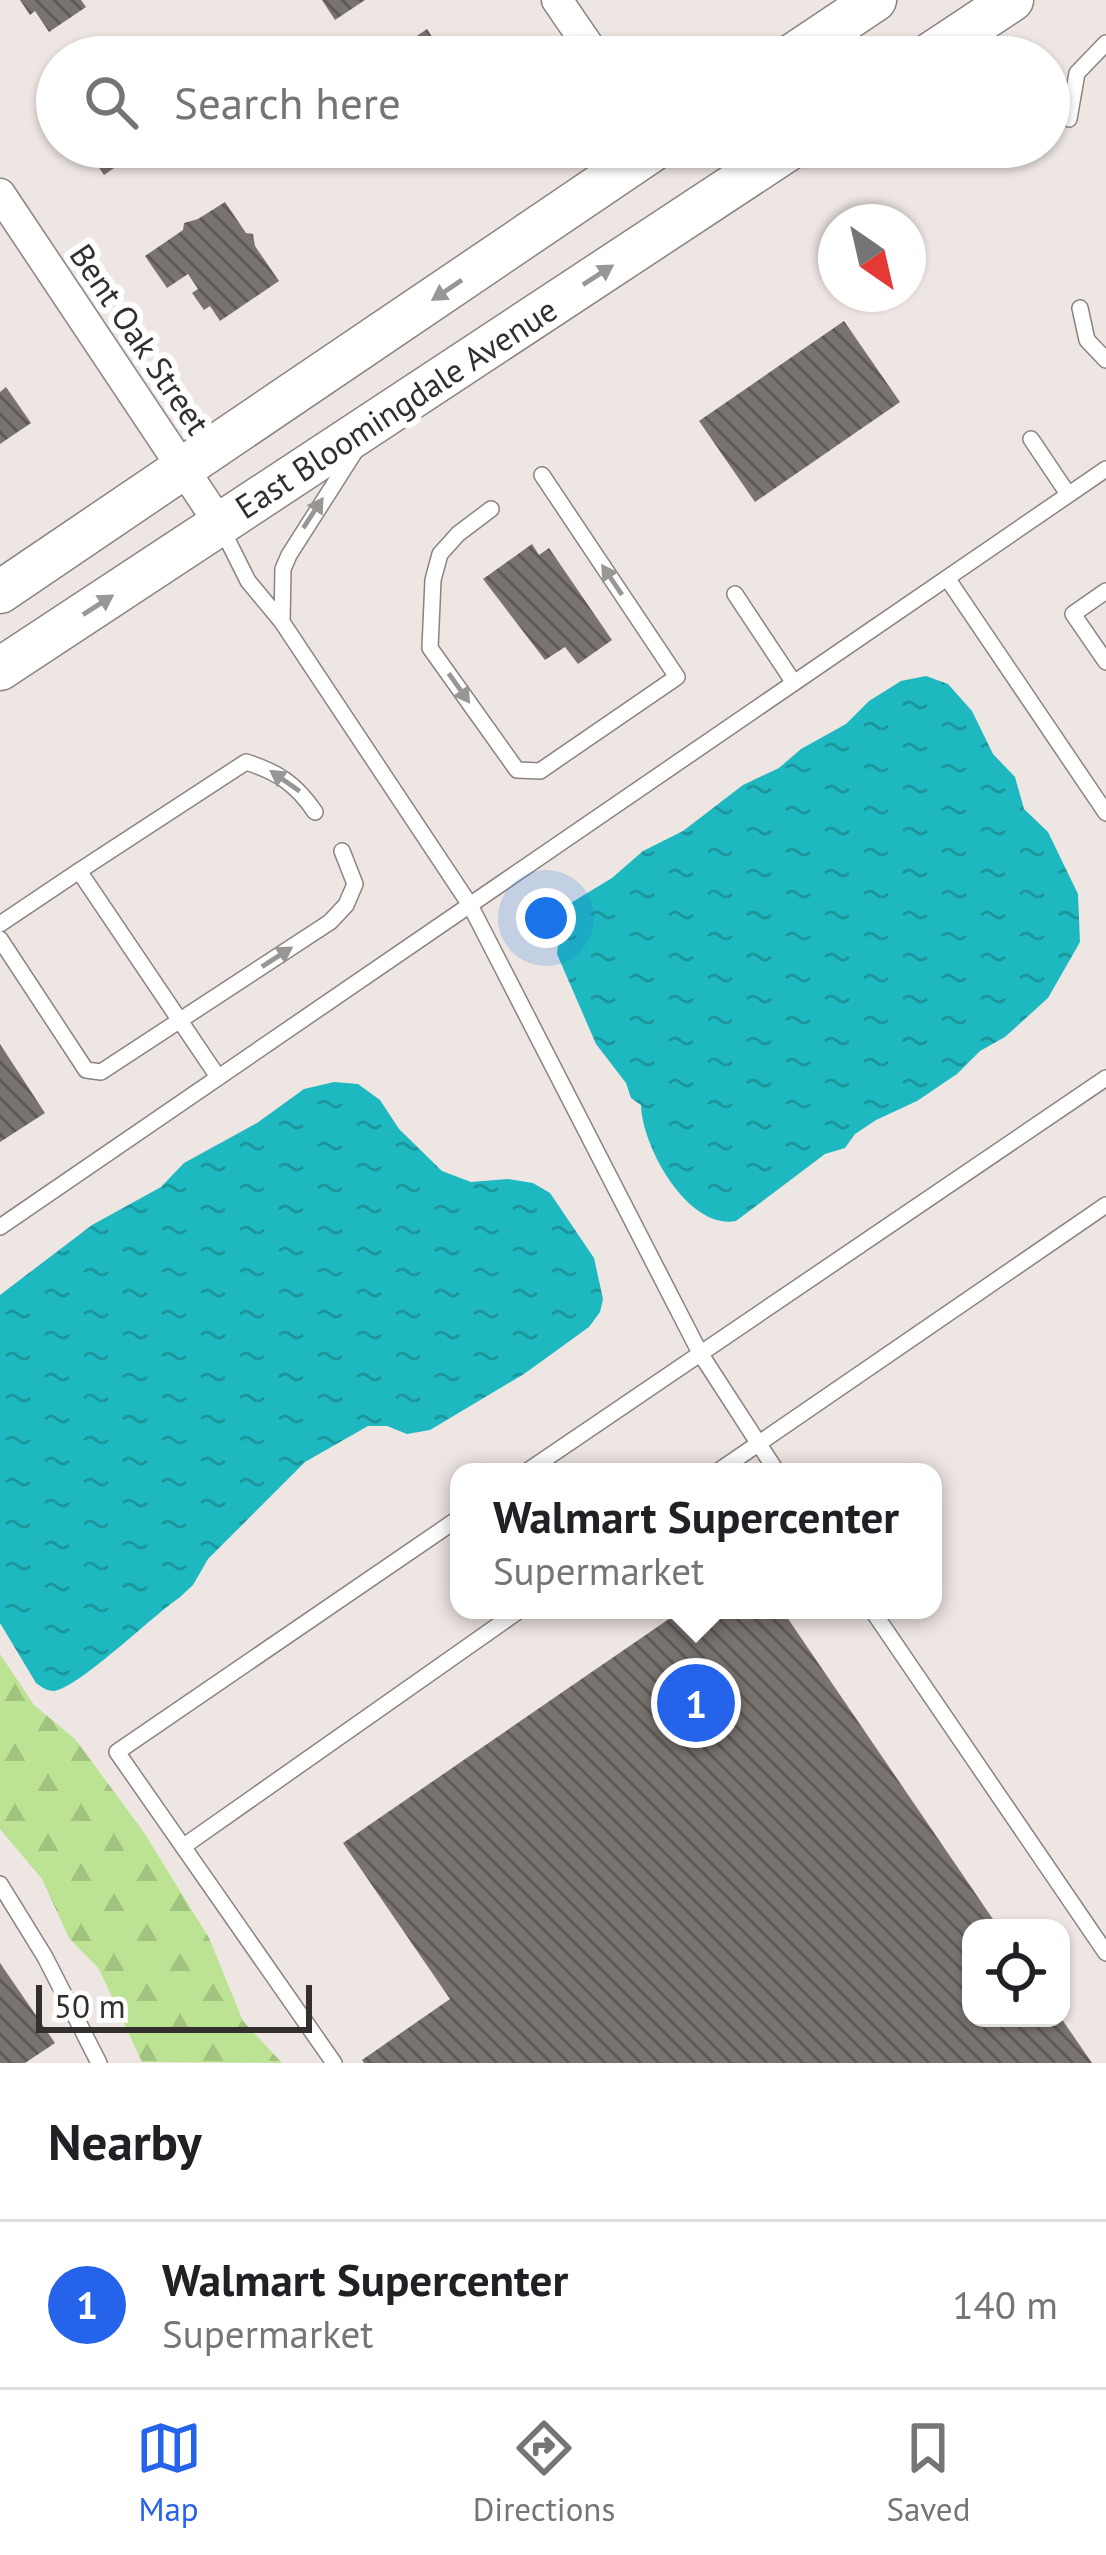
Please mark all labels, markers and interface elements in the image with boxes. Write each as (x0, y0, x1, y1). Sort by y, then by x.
search box (36, 36, 1070, 168)
icon: search (78, 69, 144, 135)
text: Search here (174, 73, 401, 131)
north arrow (818, 204, 926, 312)
street label: Bent Oak Street (61, 235, 220, 442)
one-way arrow (582, 264, 614, 287)
one-way arrow (431, 278, 463, 301)
street label: East Bloomingdale Avenue (227, 287, 565, 528)
one-way arrow (301, 497, 323, 530)
one-way arrow (601, 563, 623, 596)
one-way arrow (81, 594, 114, 616)
one-way arrow (446, 672, 470, 704)
one-way arrow (269, 770, 301, 793)
your location (516, 888, 576, 948)
one-way arrow (260, 946, 293, 968)
popup (450, 1463, 942, 1619)
text: Walmart Supercenter (493, 1487, 899, 1545)
text: Supermarket (493, 1545, 704, 1596)
pin: 1 (657, 1658, 735, 1748)
map controls (962, 1919, 1070, 2027)
button: locate (962, 1919, 1070, 2027)
scale bar (36, 1979, 312, 2032)
text: 50 m (54, 1984, 126, 2027)
text: Nearby (48, 2108, 202, 2174)
text: Walmart Supercenter (162, 2250, 568, 2308)
text: 1 (76, 2279, 98, 2330)
text: 140 m (952, 2279, 1058, 2330)
text: Supermarket (162, 2308, 373, 2359)
tab: Map (136, 2415, 202, 2530)
tab: Directions (473, 2415, 615, 2530)
tab: Saved (886, 2415, 970, 2530)

